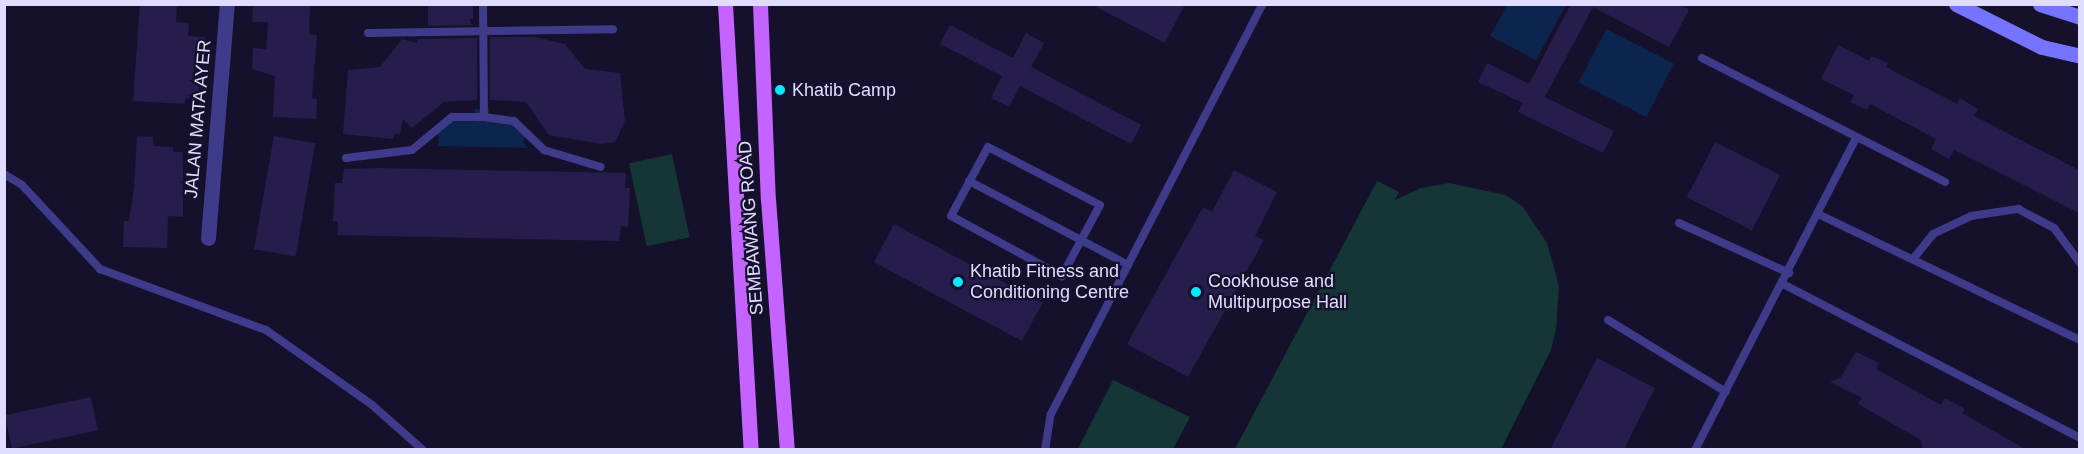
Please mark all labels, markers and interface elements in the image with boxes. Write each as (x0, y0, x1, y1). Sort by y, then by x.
street label: JALAN MATA AYER (180, 38, 216, 200)
place label: Khatib Camp (792, 79, 896, 101)
marker: Khatib Camp (773, 83, 787, 97)
street label: SEMBAWANG ROAD (734, 140, 768, 316)
place label: Khatib Fitness and Conditioning Centre (970, 261, 1129, 304)
place label: Cookhouse and Multipurpose Hall (1208, 271, 1347, 314)
marker: Khatib Fitness and Conditioning Centre (951, 275, 965, 289)
marker: Cookhouse and Multipurpose Hall (1189, 285, 1203, 299)

